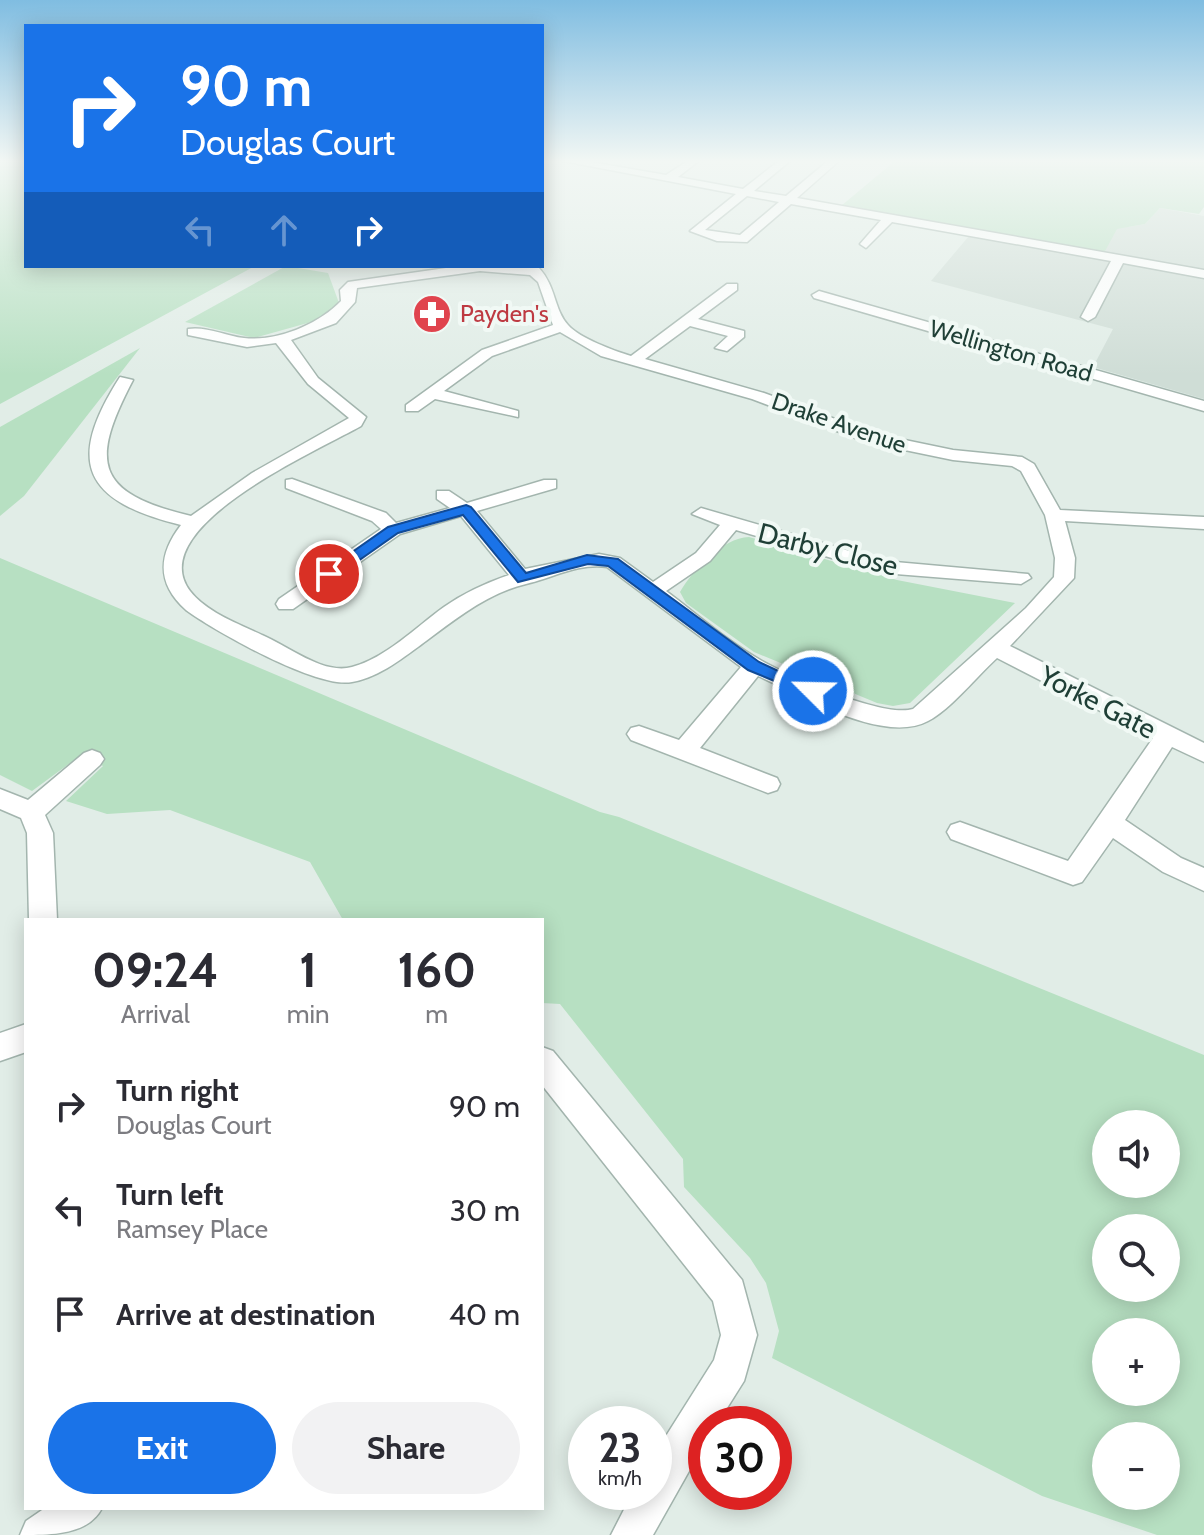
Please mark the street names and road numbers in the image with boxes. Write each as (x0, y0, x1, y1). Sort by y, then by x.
street label: Wellington Road (926, 313, 1096, 388)
street label: Drake Avenue (768, 386, 910, 459)
street label: Darby Close (754, 515, 902, 583)
street label: Yorke Gate (1033, 658, 1162, 746)

